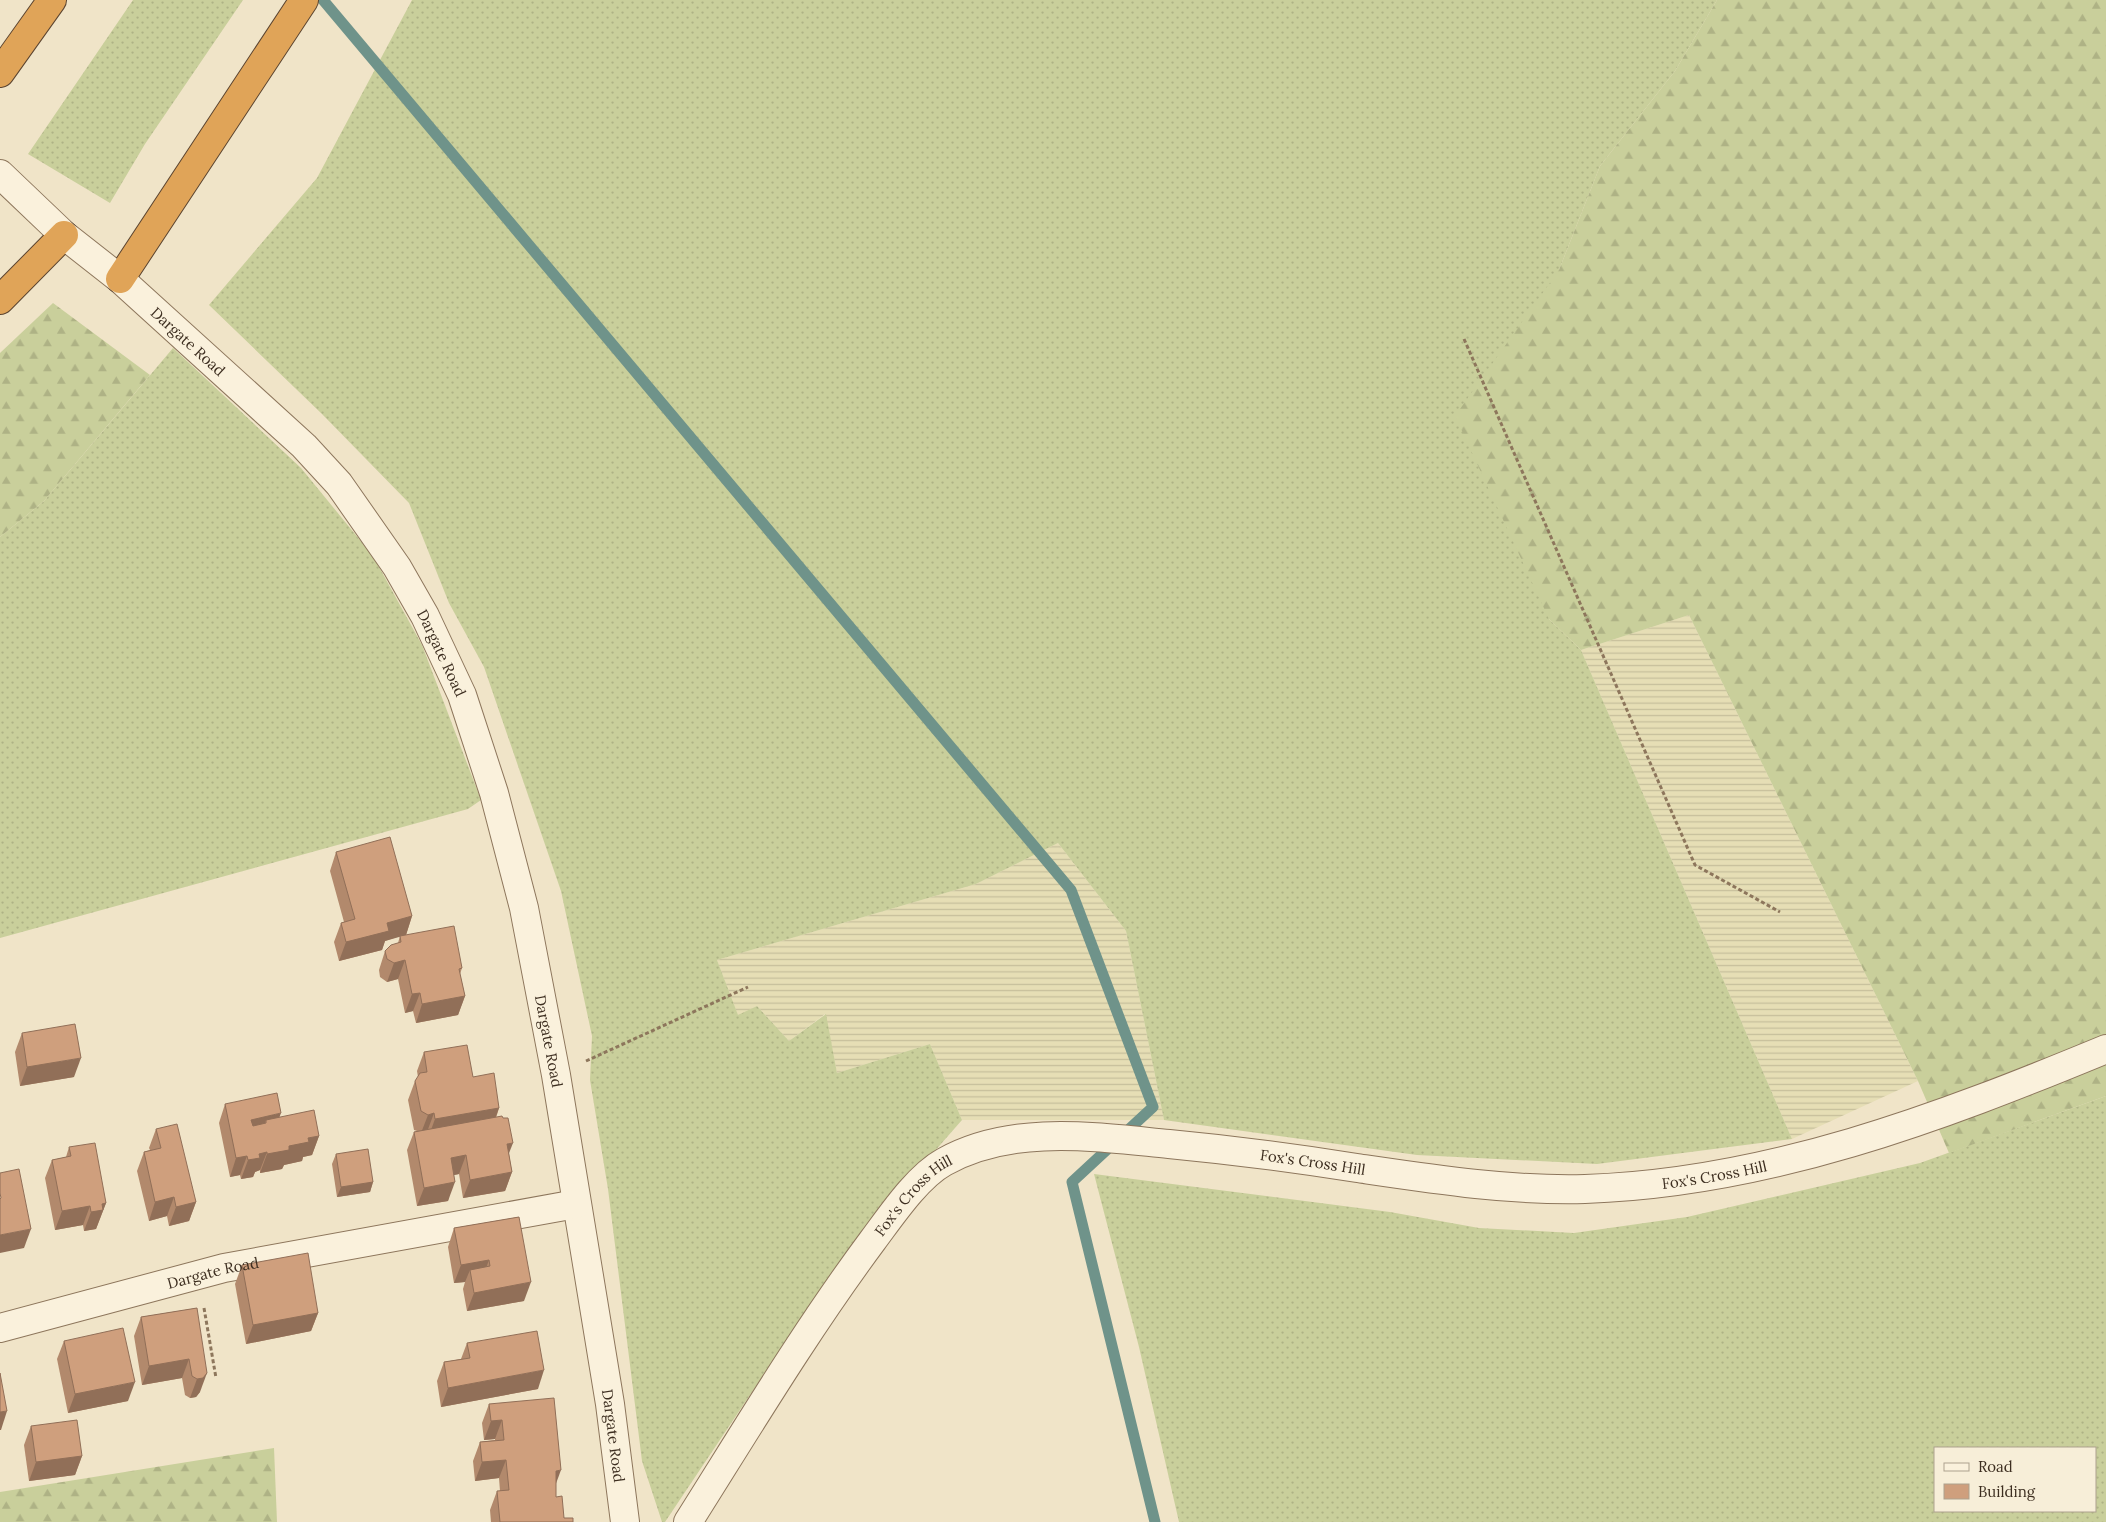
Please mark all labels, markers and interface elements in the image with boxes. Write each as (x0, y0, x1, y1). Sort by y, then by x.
street label: Dargate Road (147, 302, 230, 380)
street label: Dargate Road (414, 606, 471, 699)
street label: Dargate Road (531, 993, 567, 1089)
street label: Fox's Cross Hill (1259, 1145, 1367, 1179)
street label: Fox's Cross Hill (870, 1150, 955, 1240)
street label: Fox's Cross Hill (1661, 1156, 1768, 1193)
street label: Dargate Road (165, 1252, 260, 1292)
street label: Dargate Road (598, 1388, 629, 1483)
legend (1934, 1447, 2096, 1512)
text: Road (1978, 1457, 2013, 1476)
text: Building (1978, 1482, 2036, 1501)

